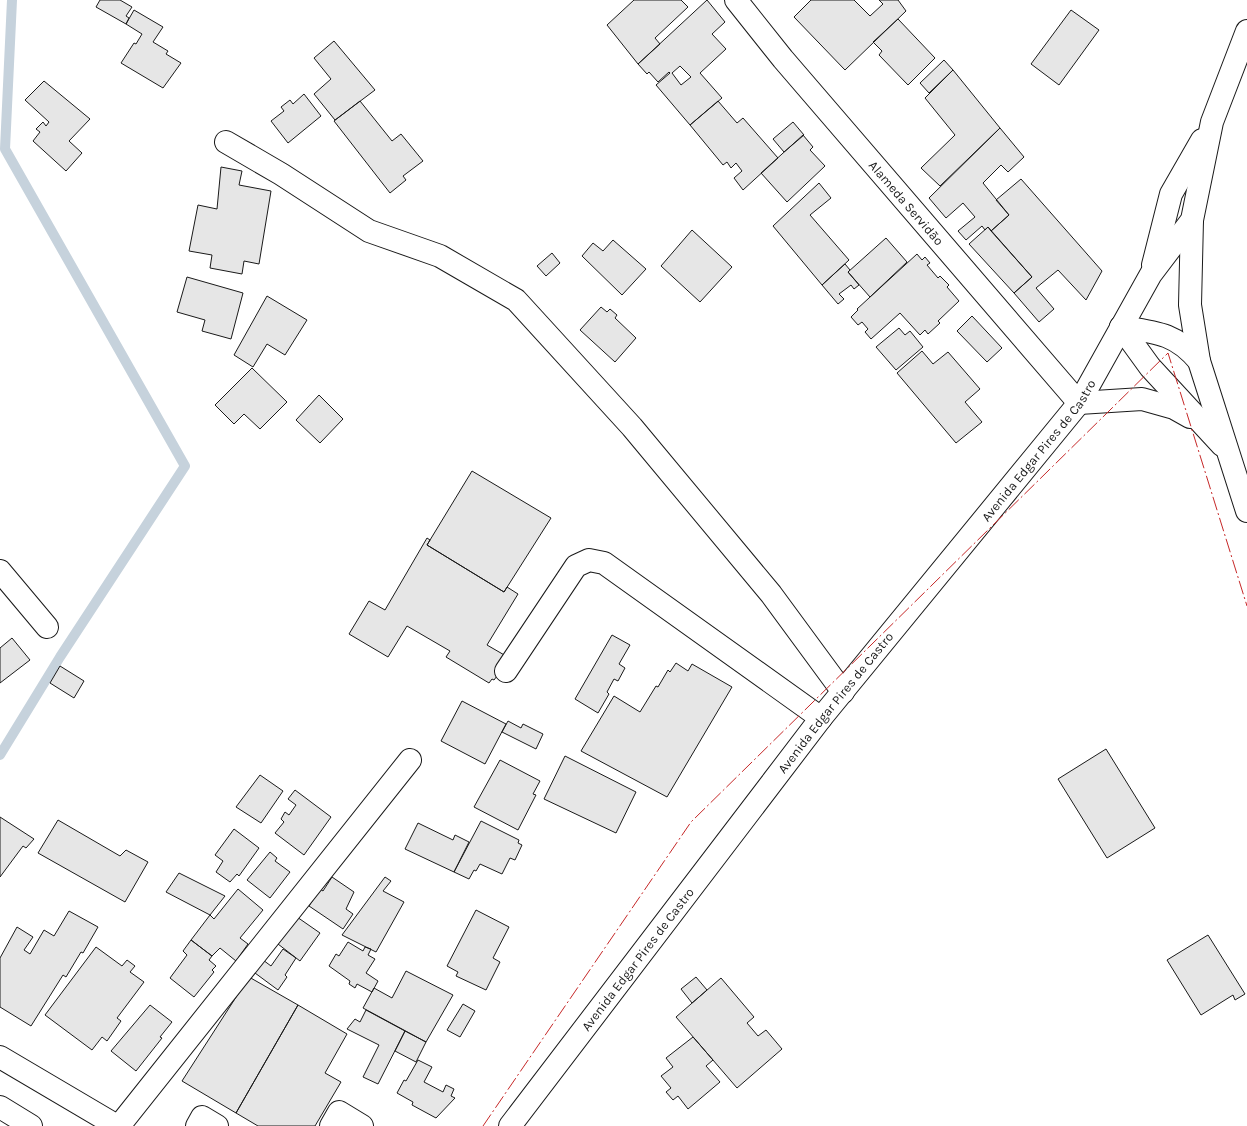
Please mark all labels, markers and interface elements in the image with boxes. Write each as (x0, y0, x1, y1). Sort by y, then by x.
street label: Alameda Servidão (866, 157, 947, 248)
street label: Avenida Edgar Pires de Castro (978, 377, 1098, 524)
street label: Avenida Edgar Pires de Castro (774, 629, 896, 776)
street label: Avenida Edgar Pires de Castro (578, 884, 697, 1034)

